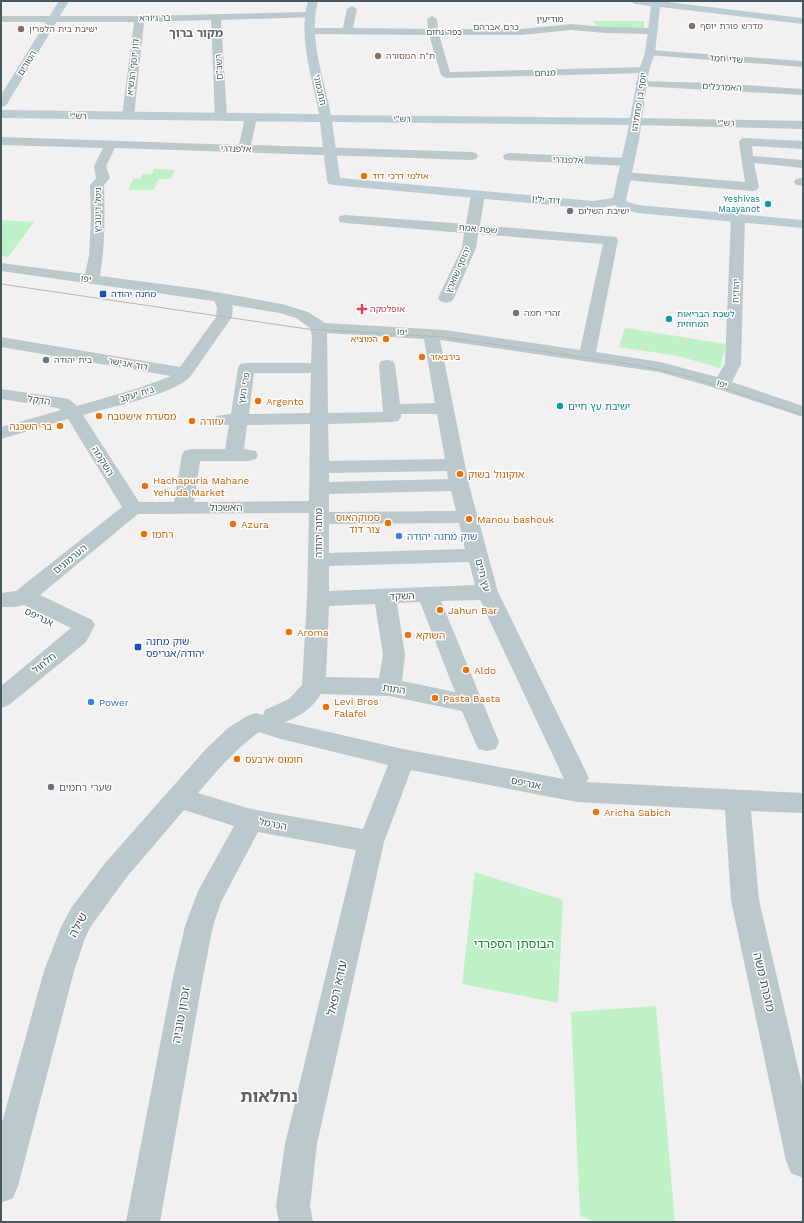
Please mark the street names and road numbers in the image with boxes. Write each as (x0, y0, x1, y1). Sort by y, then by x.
street label: בר גיורא (139, 13, 171, 23)
street label: מודיעין (536, 14, 564, 24)
street label: כפר נחום (426, 27, 462, 37)
street label: דון יוסף הנשיא (125, 38, 141, 96)
street label: הטורים (16, 49, 38, 77)
street label: רשב"ם (213, 53, 225, 80)
street label: שדי חמד (709, 53, 743, 65)
street label: מנחם (534, 68, 556, 78)
street label: יוסף בן מתתיהו (629, 72, 649, 132)
street label: תחכמוני (312, 74, 328, 106)
street label: האמרכלים (702, 81, 742, 93)
street label: רש"י (69, 111, 87, 121)
street label: רש"י (393, 114, 411, 124)
street label: רש"י (717, 118, 735, 128)
street label: אלפנדרי (220, 144, 252, 154)
street label: אלפנדרי (552, 154, 584, 166)
street label: גיטל דינוביץ (93, 187, 103, 233)
street label: דוד ילין (531, 194, 561, 206)
street label: שפת אמת (458, 222, 498, 236)
street label: יהוסף שוארץ (443, 245, 473, 295)
street label: יפו (80, 273, 92, 285)
street label: יהודית (731, 279, 741, 303)
street label: יפו (397, 327, 407, 337)
street label: דוד אבישר (107, 356, 149, 372)
street label: פרי העץ (236, 372, 252, 404)
street label: יפו (715, 378, 729, 390)
street label: בית יעקב (118, 384, 156, 404)
street label: הדקל (27, 393, 51, 407)
street label: השקמה (90, 444, 116, 478)
street label: האשכול (210, 502, 242, 513)
street label: מחנה יהודה (313, 507, 324, 558)
street label: הערמונים (51, 542, 89, 576)
street label: עץ חיים (473, 557, 493, 593)
street label: השקד (389, 590, 415, 602)
street label: אגריפס (23, 605, 55, 629)
street label: חלחול (30, 650, 58, 676)
street label: התות (382, 682, 406, 696)
street label: אגריפס (510, 775, 542, 791)
street label: הכרמל (258, 816, 288, 832)
street label: שילה (66, 910, 90, 940)
street label: מזכרת משה (750, 951, 778, 1013)
street label: עזרא רפאל (324, 959, 350, 1017)
street label: זכרון טוביה (169, 986, 193, 1044)

